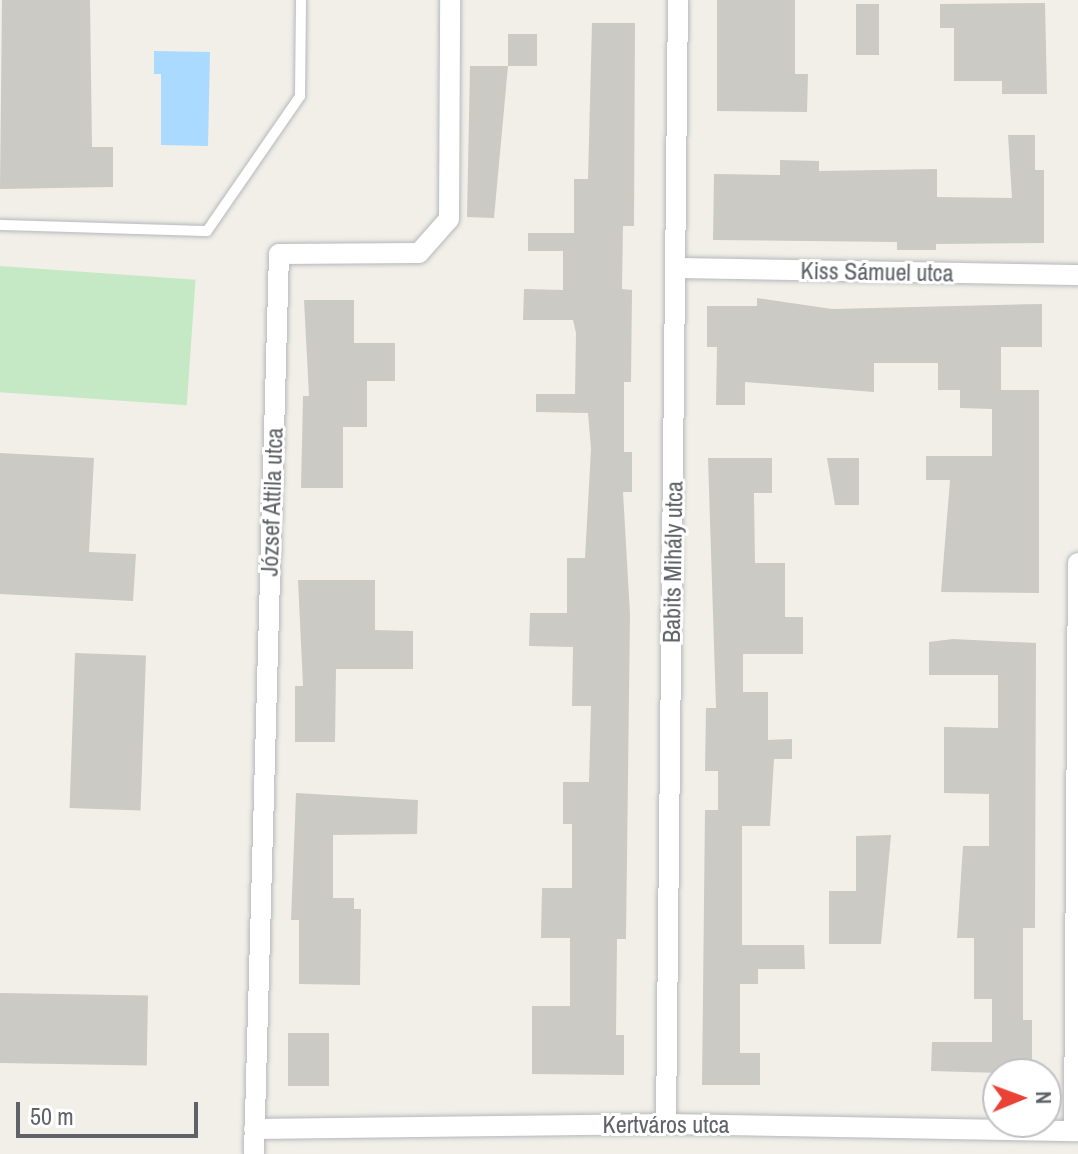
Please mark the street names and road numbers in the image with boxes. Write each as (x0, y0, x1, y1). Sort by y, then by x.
street label: Kiss Sámuel utca (800, 256, 954, 288)
street label: József Attila utca (255, 427, 289, 577)
street label: Babits Mihály utca (657, 481, 689, 643)
street label: Kertváros utca (603, 1111, 729, 1139)

